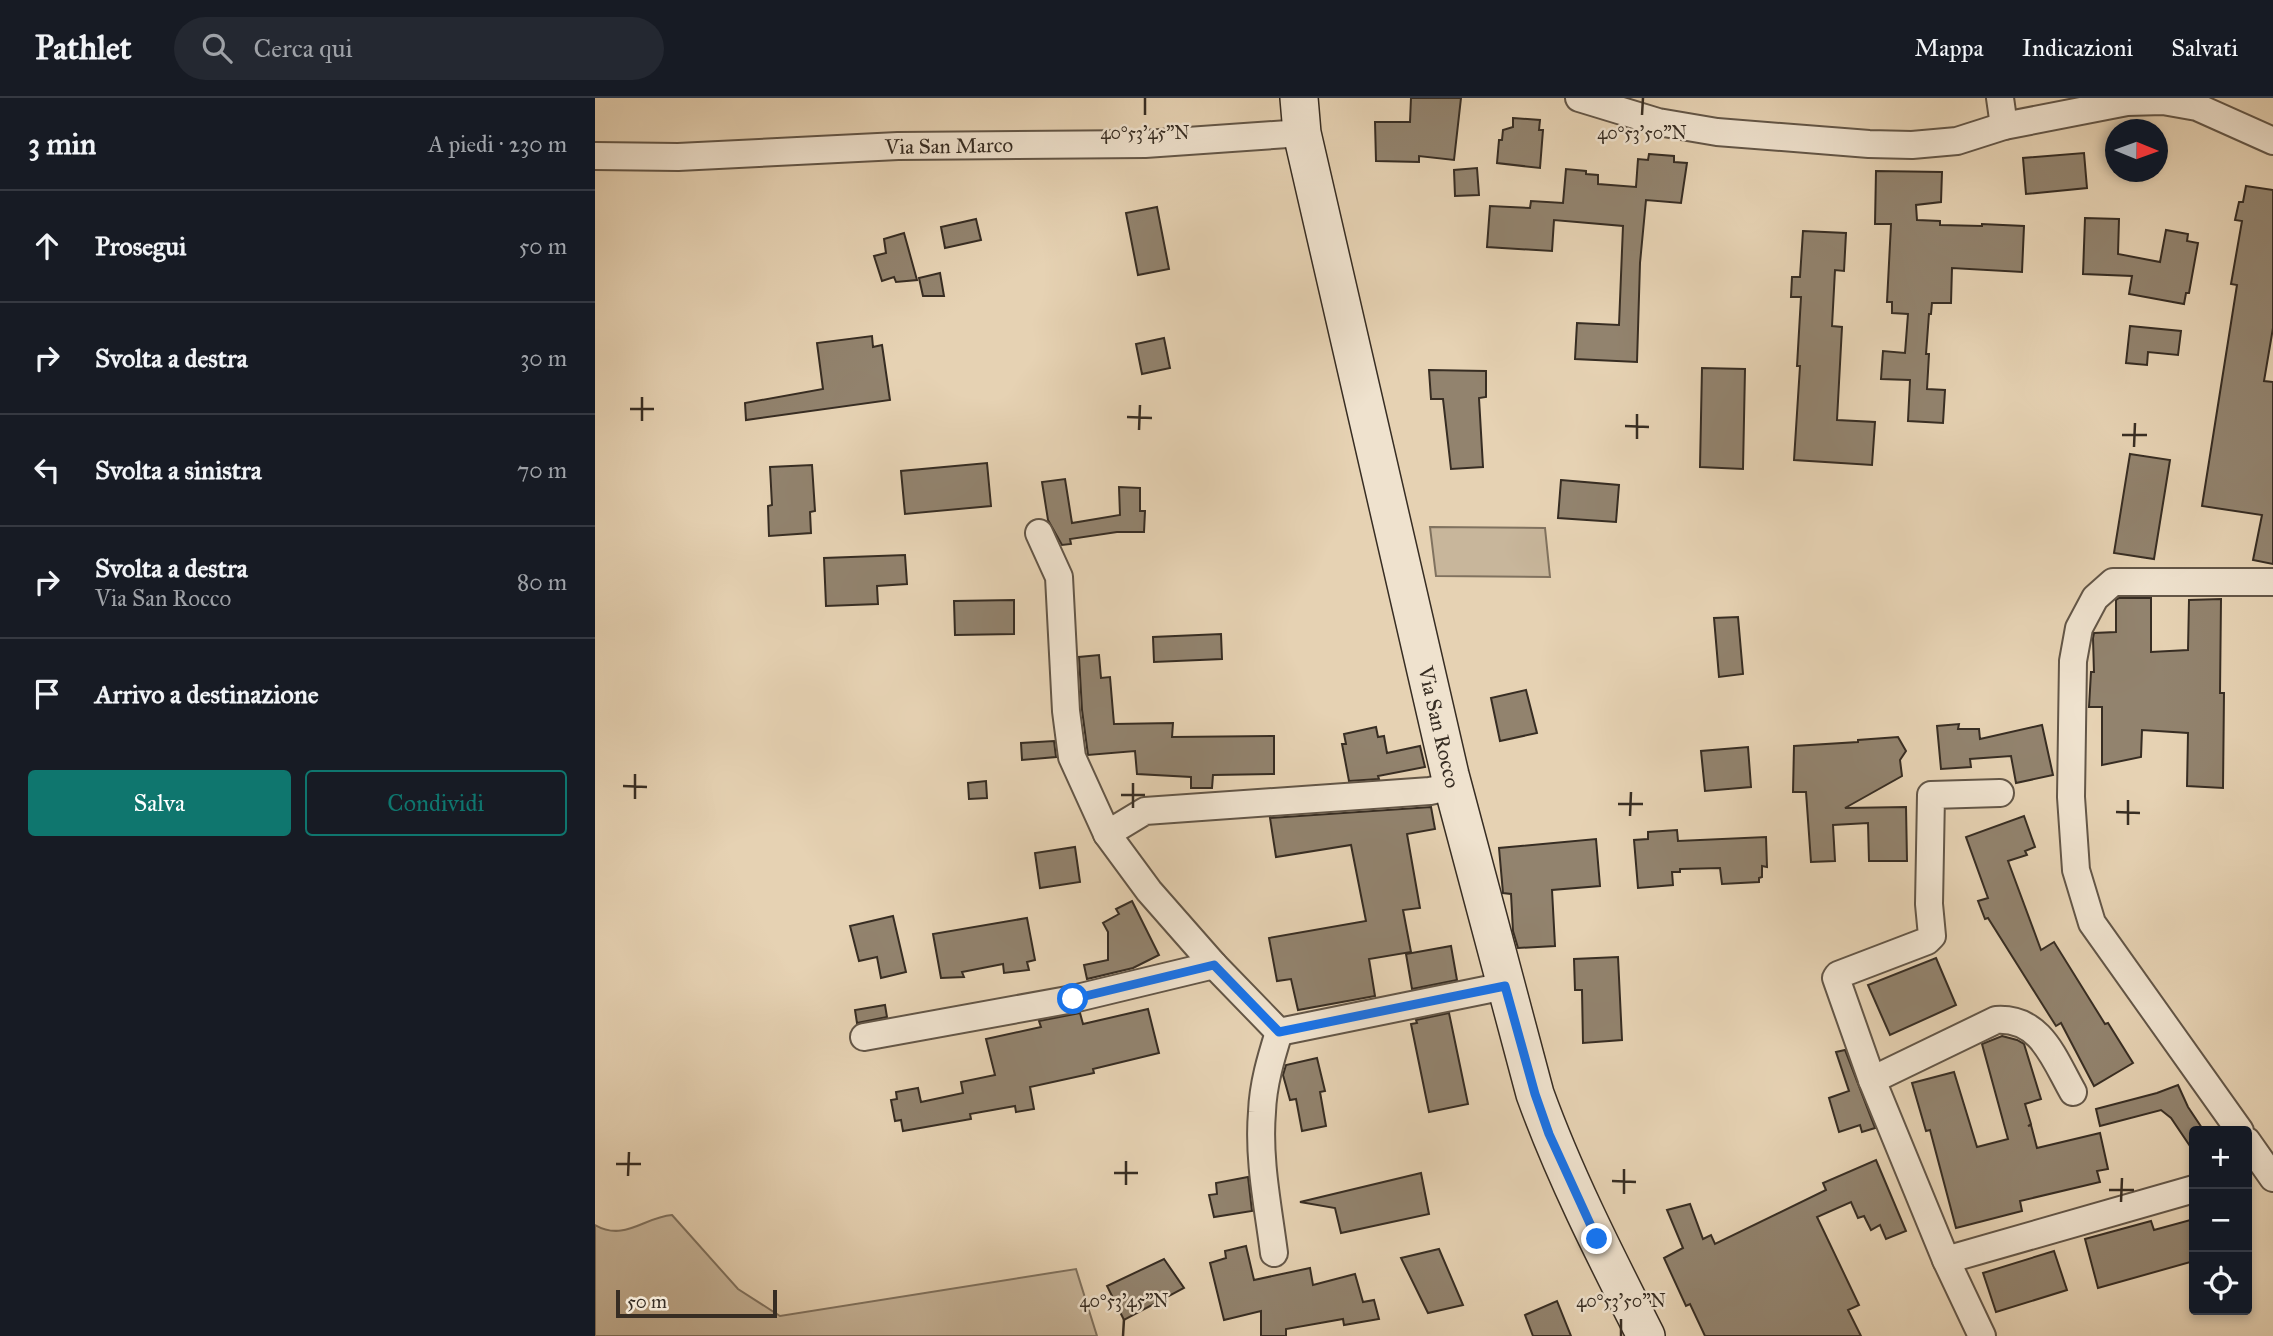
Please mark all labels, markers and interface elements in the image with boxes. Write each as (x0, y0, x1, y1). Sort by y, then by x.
search box (174, 17, 664, 80)
text: Pathlet (35, 28, 132, 68)
icon: search (198, 29, 236, 67)
text: Cerca qui (254, 32, 353, 64)
text: Mappa (1915, 33, 1984, 63)
text: Indicazioni (2022, 33, 2133, 63)
text: Salvati (2171, 33, 2238, 63)
north arrow (2105, 119, 2168, 182)
text: 40°53'45"N (1100, 122, 1190, 144)
text: 40°53'50"N (1597, 122, 1687, 144)
text: 3 min (28, 126, 96, 162)
text: A piedi · 230 m (428, 130, 567, 158)
street label: Via San Marco (884, 132, 1014, 160)
icon: ahead (28, 227, 66, 265)
text: Prosegui (95, 230, 186, 262)
text: 50 m (519, 232, 567, 260)
icon: right (28, 339, 66, 377)
text: Svolta a destra (95, 342, 248, 374)
text: 30 m (520, 344, 567, 372)
icon: left (28, 451, 66, 489)
text: Svolta a sinistra (95, 454, 262, 486)
text: 70 m (517, 456, 567, 484)
text: Svolta a destra (95, 552, 248, 584)
icon: right (28, 563, 66, 601)
text: 80 m (517, 568, 567, 596)
text: Via San Rocco (95, 584, 231, 612)
street label: Via San Rocco (1412, 663, 1466, 791)
icon: arrive (28, 675, 66, 713)
text: Arrivo a destinazione (95, 678, 319, 710)
button: Salva (28, 770, 291, 836)
button: Condividi (305, 770, 567, 836)
route start (1057, 983, 1088, 1014)
map controls (2189, 1126, 2252, 1315)
button: + (2189, 1126, 2252, 1189)
button: − (2189, 1189, 2252, 1252)
route end (1581, 1223, 1612, 1254)
button: locate (2189, 1252, 2252, 1315)
scale bar (616, 1287, 777, 1319)
text: 50 m (627, 1290, 667, 1313)
text: 40°53'45"N (1079, 1290, 1169, 1312)
text: 40°53'50"N (1576, 1290, 1666, 1312)

